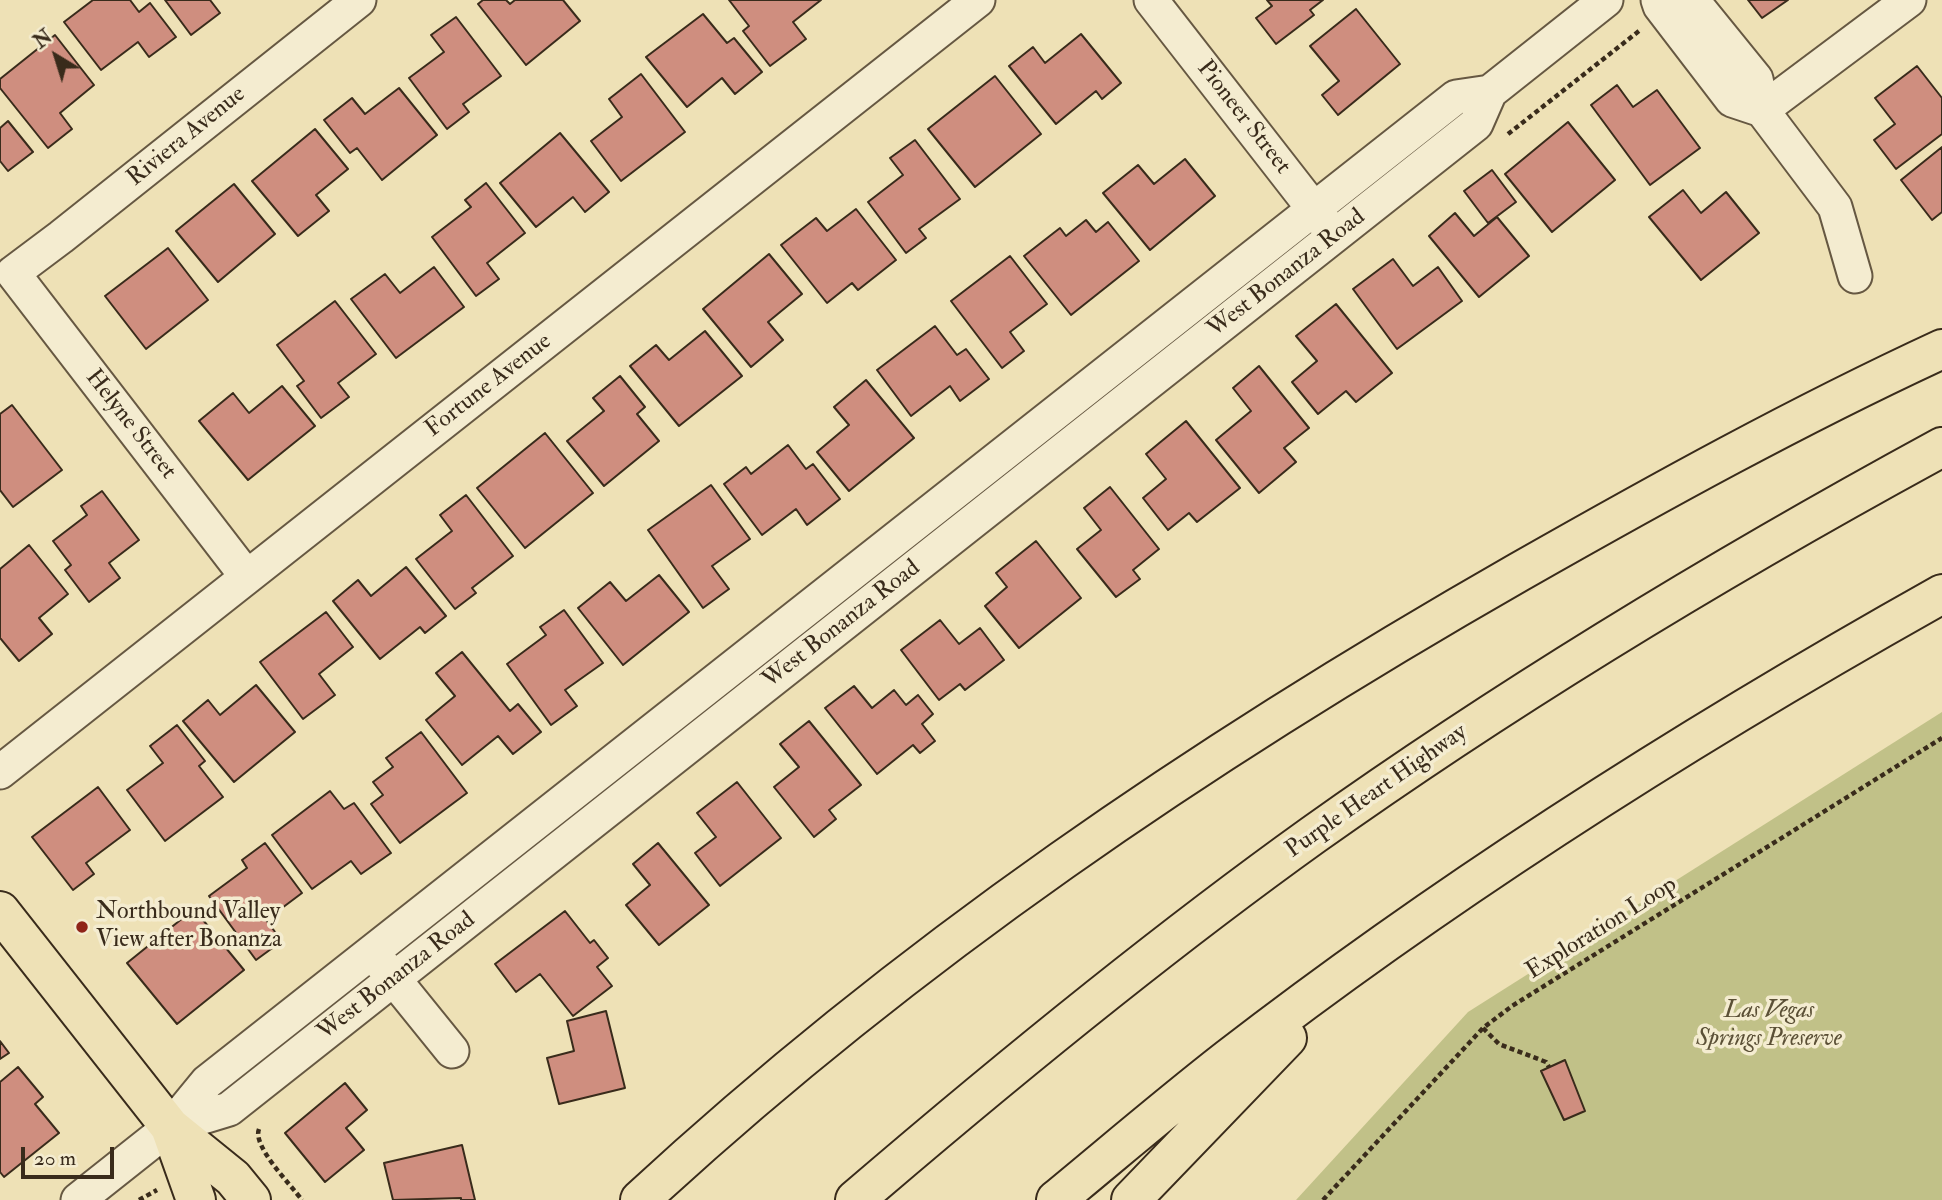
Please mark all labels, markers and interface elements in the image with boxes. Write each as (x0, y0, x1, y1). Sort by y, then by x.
north arrow (21, 21, 91, 91)
text: N (29, 25, 57, 54)
street label: Pioneer Street (1190, 56, 1296, 180)
street label: Riviera Avenue (122, 81, 252, 193)
street label: West Bonanza Road (1203, 204, 1371, 344)
street label: Fortune Avenue (420, 328, 558, 444)
street label: Helyne Street (78, 364, 182, 486)
street label: West Bonanza Road (758, 555, 926, 695)
street label: Purple Heart Highway (1281, 719, 1473, 865)
street label: Exploration Loop (1521, 871, 1683, 987)
place label: Northbound Valley View after Bonanza (96, 899, 282, 955)
street label: West Bonanza Road (313, 907, 481, 1047)
marker: Northbound Valley View after Bonanza (74, 919, 90, 935)
park label: Las Vegas Springs Preserve (1696, 998, 1842, 1054)
scale bar (24, 1134, 117, 1178)
text: 20 m (34, 1145, 76, 1172)

